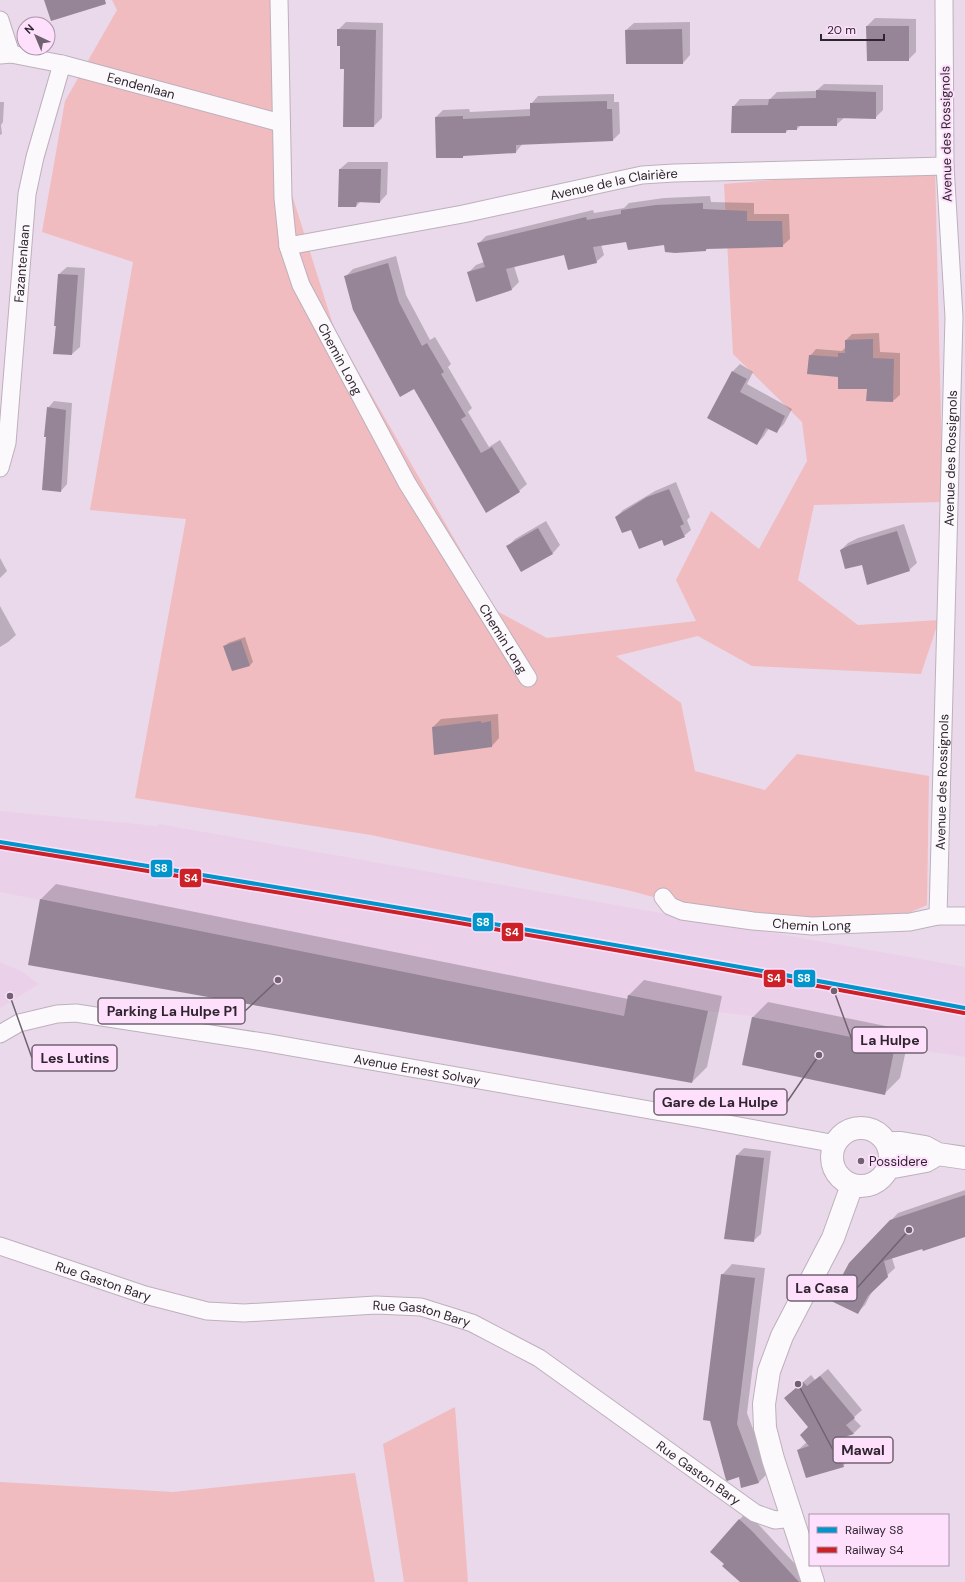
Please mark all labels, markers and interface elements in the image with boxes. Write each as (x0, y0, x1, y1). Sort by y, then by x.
north arrow (16, 16, 56, 56)
scale bar (821, 16, 884, 42)
text: N (21, 21, 37, 37)
text: 20 m (827, 22, 856, 38)
street label: Avenue des Rossignols (936, 66, 956, 202)
street label: Eendenlaan (105, 68, 177, 103)
street label: Avenue de la Clairière (548, 164, 678, 203)
street label: Fazantenlaan (10, 224, 33, 303)
street label: Chemin Long (314, 320, 367, 397)
street label: Avenue des Rossignols (940, 390, 961, 527)
street label: Chemin Long (475, 600, 532, 676)
street label: Avenue des Rossignols (931, 714, 952, 850)
line badge: S8 (150, 859, 173, 878)
text: S8 (154, 861, 168, 875)
line badge: S4 (179, 868, 202, 888)
text: S4 (184, 871, 198, 885)
line badge: S8 (472, 912, 494, 932)
street label: Chemin Long (772, 914, 851, 935)
text: S8 (476, 915, 490, 929)
line badge: S4 (501, 922, 524, 942)
text: S4 (505, 925, 519, 939)
line badge: S4 (763, 969, 786, 988)
line badge: S8 (793, 969, 816, 988)
text: S4 (767, 971, 781, 985)
text: S8 (797, 971, 811, 985)
callout: Parking La Hulpe P1 (98, 998, 245, 1024)
text: Parking La Hulpe P1 (107, 1002, 237, 1020)
callout: La Hulpe (852, 1027, 927, 1053)
text: La Hulpe (860, 1031, 920, 1049)
callout: Les Lutins (32, 1045, 117, 1071)
text: Les Lutins (40, 1049, 110, 1067)
street label: Avenue Ernest Solvay (353, 1050, 482, 1089)
callout: Gare de La Hulpe (654, 1089, 787, 1115)
text: Gare de La Hulpe (662, 1093, 778, 1111)
place label: Possidere (869, 1153, 928, 1170)
marker: Possidere (856, 1156, 866, 1166)
street label: Rue Gaston Bary (53, 1257, 153, 1305)
callout: La Casa (787, 1275, 857, 1301)
text: La Casa (795, 1279, 849, 1297)
street label: Rue Gaston Bary (372, 1296, 473, 1331)
street label: Rue Gaston Bary (653, 1437, 744, 1509)
callout: Mawal (833, 1437, 893, 1463)
text: Mawal (841, 1441, 885, 1459)
legend (809, 1514, 949, 1566)
text: Railway S8 (845, 1522, 903, 1538)
text: Railway S4 (845, 1542, 903, 1558)

